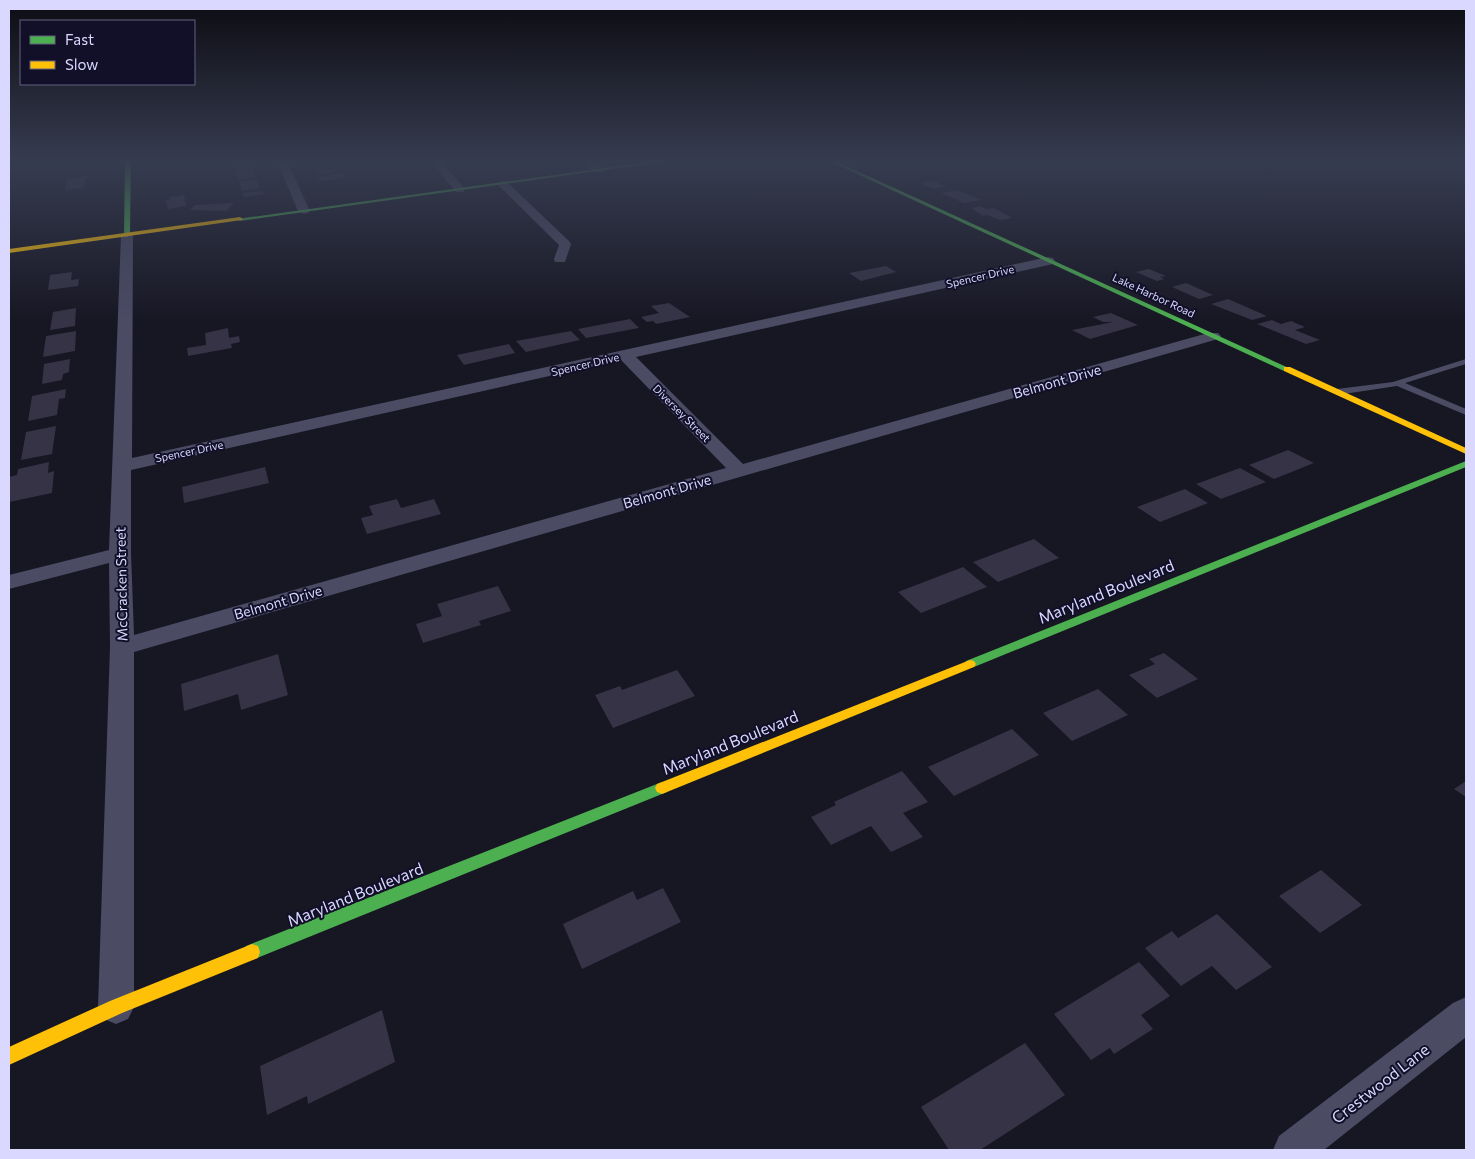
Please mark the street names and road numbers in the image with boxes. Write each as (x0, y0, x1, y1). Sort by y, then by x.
street label: Spencer Drive (945, 262, 1015, 290)
street label: Lake Harbor Road (1111, 270, 1197, 320)
street label: Spencer Drive (550, 350, 620, 378)
street label: Belmont Drive (1011, 360, 1103, 402)
street label: Diversey Street (651, 382, 714, 445)
street label: Spencer Drive (154, 437, 224, 465)
street label: Belmont Drive (621, 470, 713, 512)
street label: McCracken Street (111, 526, 130, 641)
street label: Maryland Boulevard (1035, 555, 1177, 627)
street label: Belmont Drive (232, 581, 324, 623)
street label: Maryland Boulevard (659, 706, 801, 778)
street label: Maryland Boulevard (284, 858, 426, 930)
street label: Crestwood Lane (1327, 1039, 1433, 1127)

